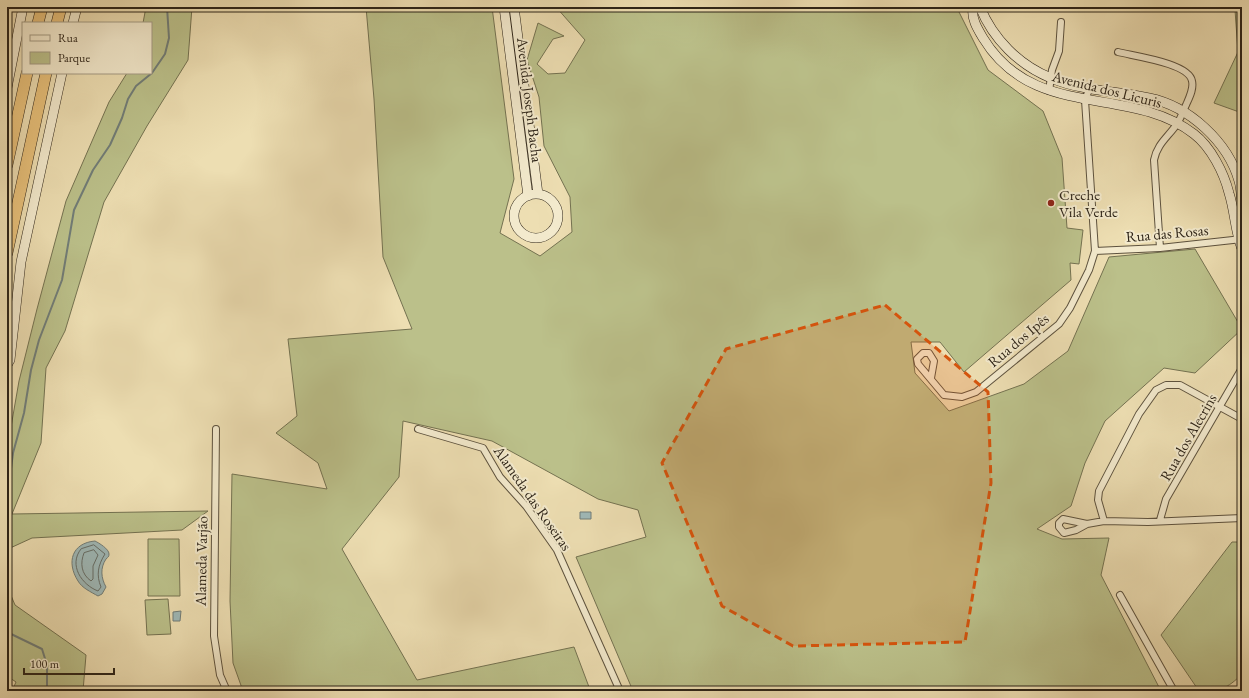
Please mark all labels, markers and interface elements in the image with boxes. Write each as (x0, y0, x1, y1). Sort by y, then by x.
legend (22, 22, 152, 74)
text: Rua (58, 30, 78, 46)
street label: Avenida Joseph Bacha (513, 35, 547, 164)
text: Parque (58, 50, 90, 66)
street label: Avenida dos Licuris (1049, 66, 1164, 112)
place label: Creche Vila Verde (1059, 185, 1118, 221)
marker: Creche Vila Verde (1046, 198, 1056, 208)
street label: Rua das Rosas (1125, 220, 1209, 246)
street label: Rua dos Ipês (984, 309, 1053, 371)
street label: Rua dos Alecrins (1155, 390, 1221, 484)
street label: Alameda das Roseiras (489, 441, 576, 554)
street label: Alameda Varjão (191, 516, 211, 607)
scale bar (24, 650, 114, 676)
text: 100 m (30, 656, 60, 672)

